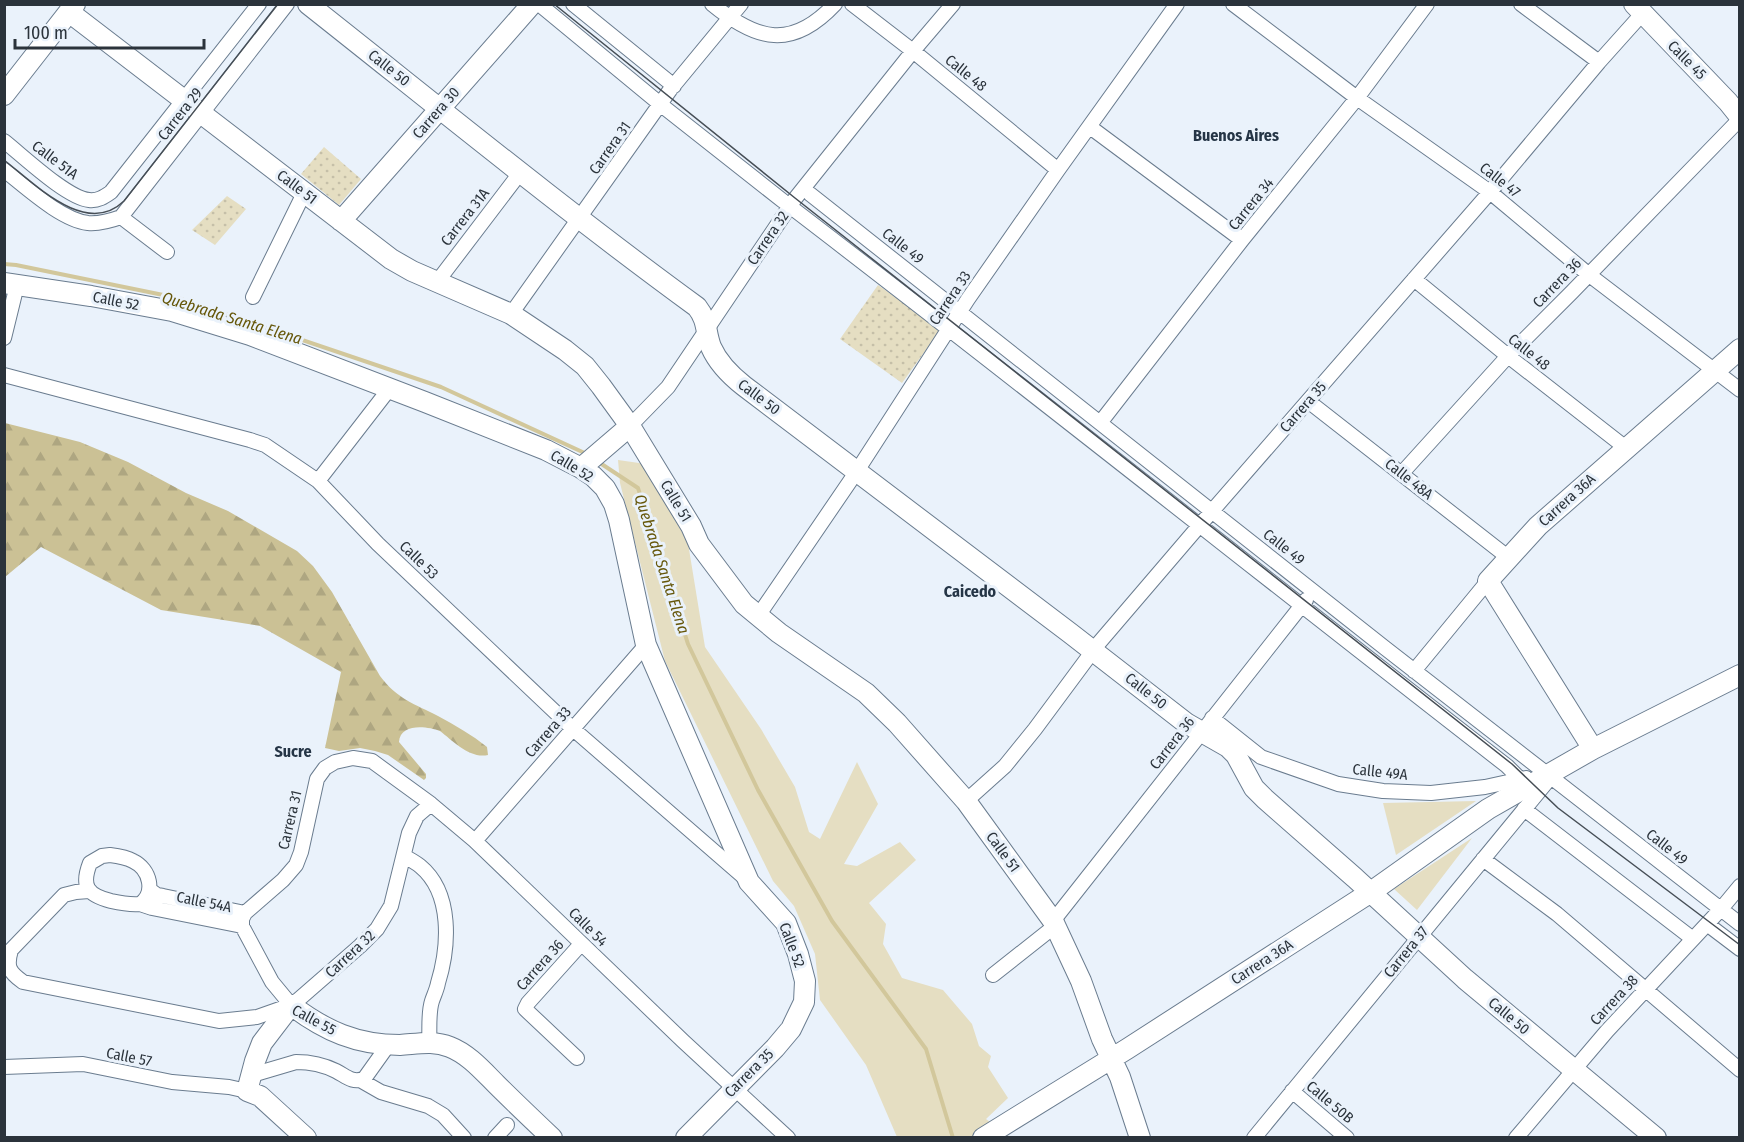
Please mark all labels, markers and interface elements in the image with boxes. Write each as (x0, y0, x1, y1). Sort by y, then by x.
scale bar (15, 12, 204, 50)
text: 100 m (24, 22, 68, 44)
street label: Calle 45 (1664, 37, 1710, 83)
street label: Calle 50 (364, 46, 414, 90)
street label: Calle 48 (942, 51, 990, 95)
street label: Carrera 29 (154, 84, 206, 144)
street label: Carrera 30 (409, 84, 463, 142)
street label: Carrera 31 (585, 118, 635, 178)
district label: Buenos Aires (1193, 126, 1279, 145)
street label: Calle 51A (28, 137, 82, 183)
street label: Calle 47 (1476, 159, 1524, 201)
street label: Calle 51 (273, 166, 321, 208)
street label: Carrera 34 (1225, 174, 1277, 234)
street label: Carrera 31A (437, 185, 493, 249)
street label: Carrera 32 (743, 207, 793, 268)
street label: Calle 49 (879, 224, 927, 268)
street label: Carrera 36 (1529, 254, 1585, 312)
street label: Carrera 33 (925, 267, 975, 329)
street label: Calle 52 (91, 288, 141, 314)
water label: Quebrada Santa Elena (160, 288, 304, 348)
street label: Calle 48 (1504, 330, 1554, 374)
street label: Calle 50 (734, 375, 784, 419)
street label: Carrera 35 (1276, 378, 1330, 436)
street label: Calle 52 (547, 446, 597, 486)
street label: Calle 48A (1381, 455, 1437, 503)
street label: Carrera 36A (1535, 470, 1599, 530)
street label: Calle 51 (657, 477, 695, 525)
water label: Quebrada Santa Elena (631, 492, 693, 636)
street label: Calle 49 (1260, 525, 1308, 569)
street label: Calle 53 (396, 537, 442, 583)
district label: Caicedo (944, 582, 997, 601)
street label: Calle 50 (1121, 669, 1171, 713)
street label: Carrera 33 (521, 703, 575, 761)
street label: Carrera 36 (1146, 713, 1198, 773)
district label: Sucre (274, 742, 312, 761)
street label: Calle 49A (1351, 760, 1409, 784)
street label: Carrera 31 (274, 789, 306, 851)
street label: Calle 49 (1643, 825, 1691, 869)
street label: Calle 51 (982, 828, 1024, 876)
street label: Calle 54A (175, 888, 233, 916)
street label: Calle 54 (565, 904, 611, 950)
street label: Calle 52 (775, 920, 809, 970)
street label: Carrera 37 (1380, 923, 1432, 981)
street label: Carrera 32 (321, 926, 379, 981)
street label: Carrera 36A (1228, 935, 1296, 989)
street label: Carrera 36 (513, 936, 567, 994)
street label: Carrera 38 (1586, 971, 1642, 1029)
street label: Calle 50 (1485, 994, 1533, 1038)
street label: Calle 55 (289, 1001, 339, 1039)
street label: Calle 57 (105, 1044, 153, 1070)
street label: Carrera 35 (721, 1045, 777, 1101)
street label: Calle 50B (1303, 1077, 1357, 1127)

